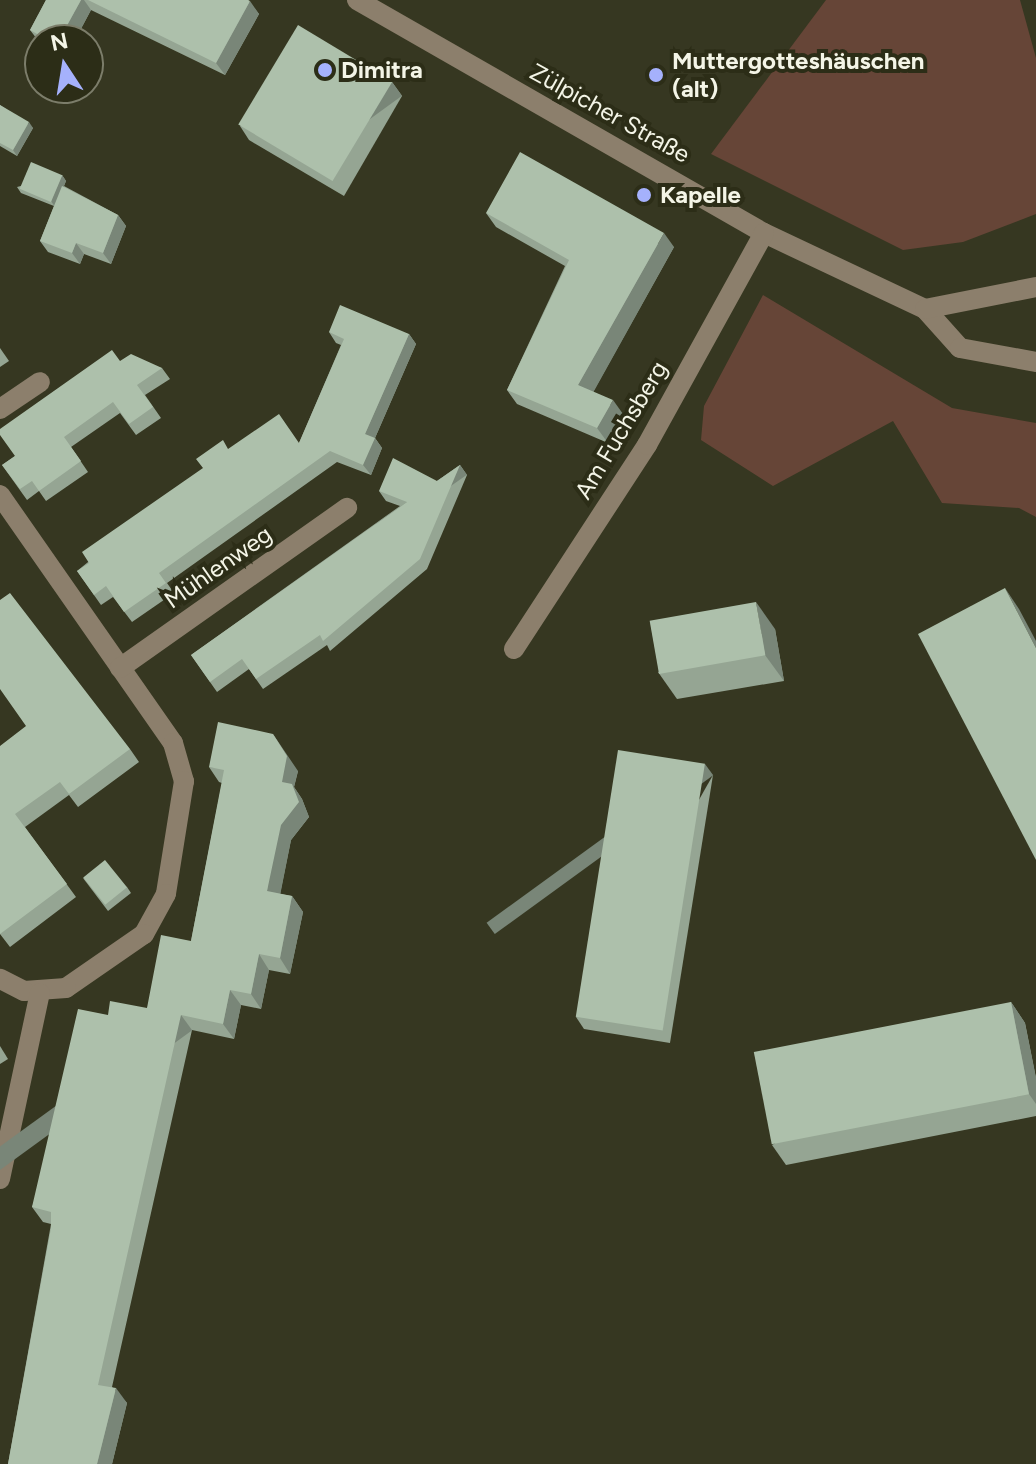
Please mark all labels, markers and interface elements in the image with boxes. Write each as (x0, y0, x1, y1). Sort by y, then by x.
north arrow (24, 24, 104, 104)
text: N (48, 27, 70, 57)
place label: Muttergotteshäuschen (alt) (672, 47, 924, 103)
place label: Dimitra (341, 56, 423, 84)
street label: Zülpicher Straße (525, 57, 695, 169)
marker: Dimitra (316, 61, 334, 79)
marker: Muttergotteshäuschen (alt) (647, 66, 665, 84)
place label: Kapelle (660, 181, 741, 209)
marker: Kapelle (635, 186, 653, 204)
street label: Am Fuchsberg (569, 356, 673, 504)
street label: Mühlenweg (159, 520, 277, 614)

